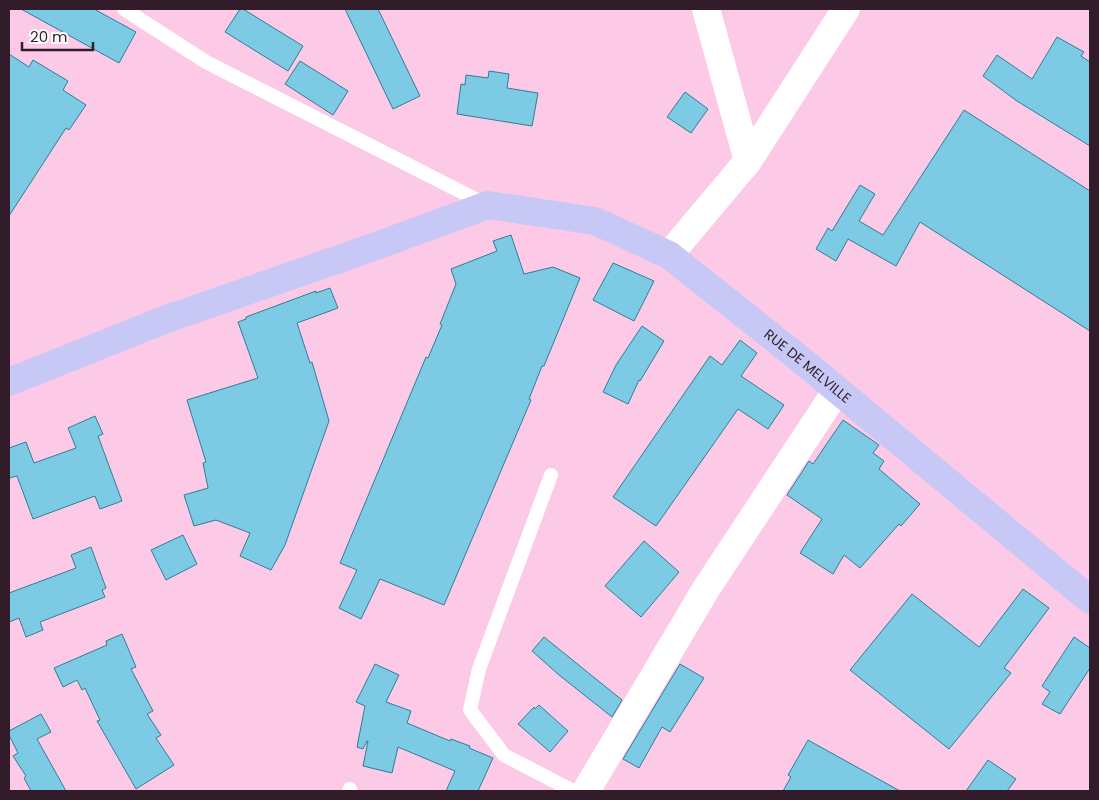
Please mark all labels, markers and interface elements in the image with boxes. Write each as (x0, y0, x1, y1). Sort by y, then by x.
scale bar (22, 20, 94, 52)
text: 20 m (30, 26, 68, 47)
street label: RUE DE MELVILLE (760, 324, 856, 408)

